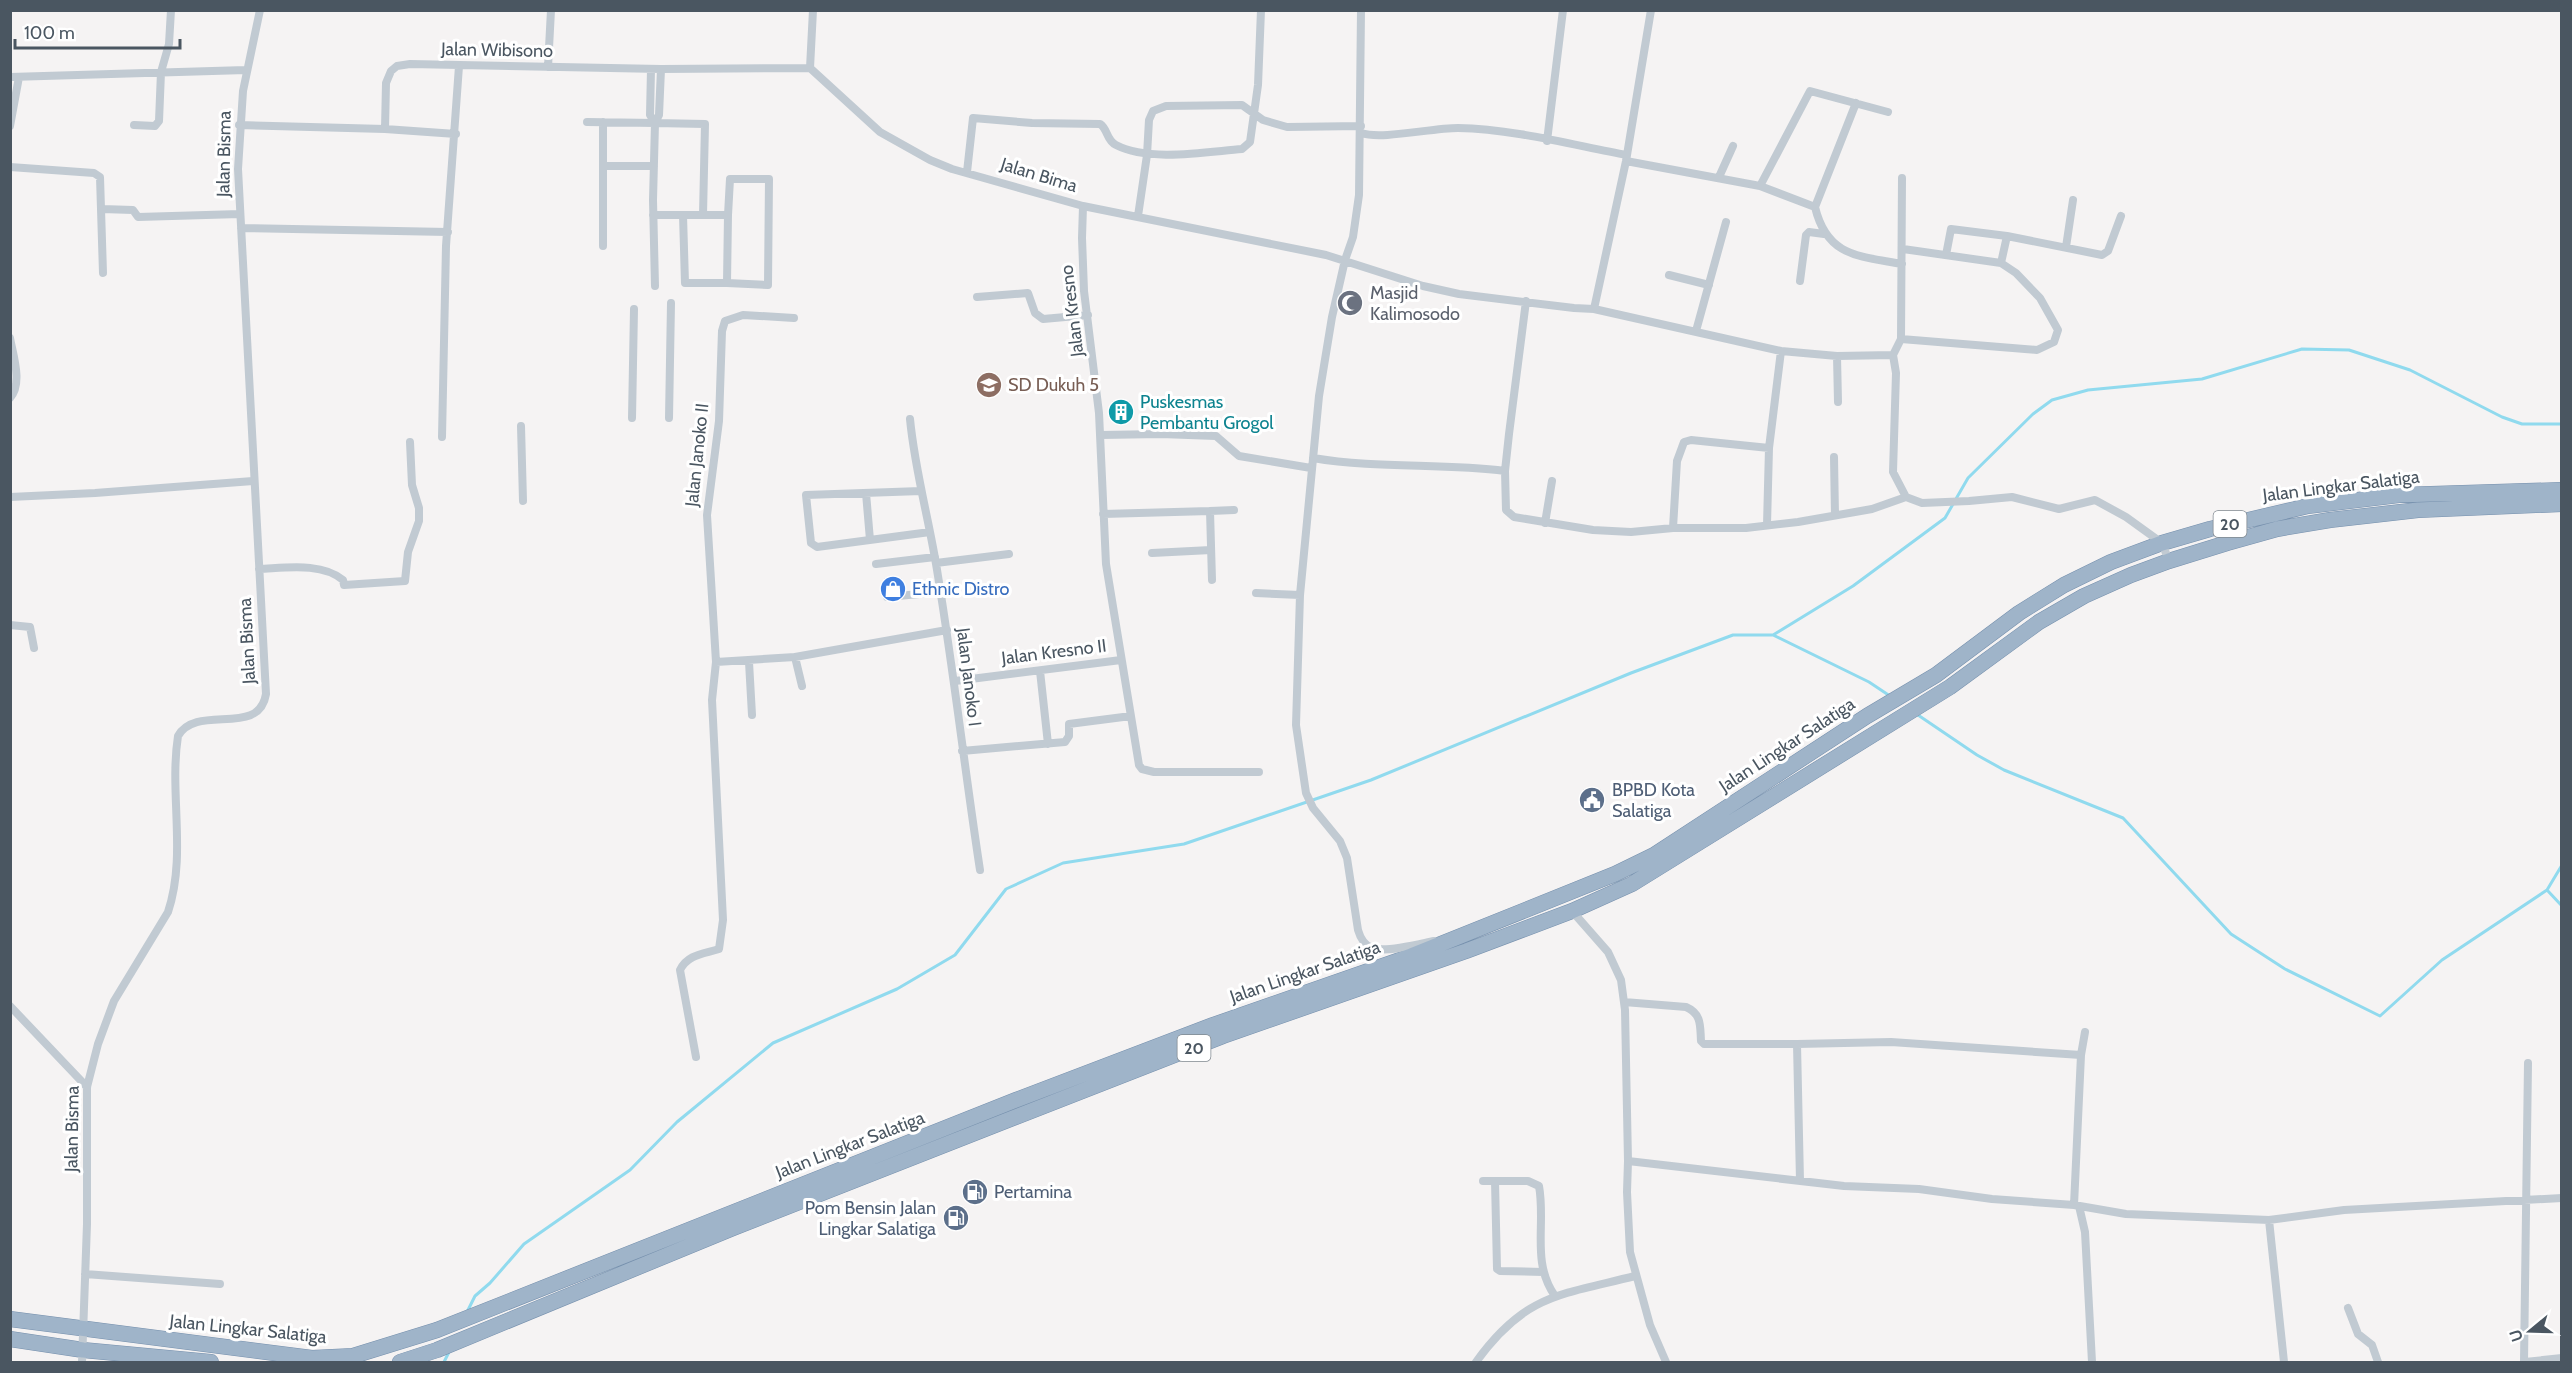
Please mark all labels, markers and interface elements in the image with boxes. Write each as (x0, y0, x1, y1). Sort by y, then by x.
scale bar (15, 12, 180, 50)
text: 100 m (24, 22, 75, 44)
street label: Jalan Wibisono (440, 38, 553, 62)
street label: Jalan Bisma (212, 110, 236, 198)
street label: Jalan Bima (997, 153, 1080, 197)
street label: Jalan Kresno (1055, 264, 1089, 359)
place label: Masjid Kalimosodo (1370, 282, 1460, 325)
mosque icon: Masjid Kalimosodo (1335, 288, 1365, 318)
school or university icon: SD Dukuh 5 (974, 370, 1004, 400)
place label: SD Dukuh 5 (1008, 374, 1099, 396)
place label: Puskesmas Pembantu Grogol (1140, 391, 1274, 434)
building icon: Puskesmas Pembantu Grogol (1106, 397, 1136, 427)
street label: Jalan Janoko II (681, 402, 713, 509)
street label: Jalan Lingkar Salatiga (2260, 465, 2421, 507)
road number: 20 (2214, 511, 2246, 537)
shop icon: Ethnic Distro (878, 574, 908, 604)
place label: Ethnic Distro (912, 578, 1009, 600)
street label: Jalan Bisma (234, 597, 260, 686)
street label: Jalan Janoko I (952, 625, 986, 728)
street label: Jalan Kresno II (999, 635, 1108, 669)
street label: Jalan Lingkar Salatiga (1714, 693, 1859, 798)
place label: BPBD Kota Salatiga (1612, 779, 1695, 822)
public building icon: BPBD Kota Salatiga (1577, 785, 1607, 815)
street label: Jalan Lingkar Salatiga (1226, 936, 1383, 1008)
road number: 20 (1178, 1035, 1210, 1061)
street label: Jalan Bisma (60, 1085, 84, 1173)
street label: Jalan Lingkar Salatiga (772, 1106, 928, 1184)
fuel station icon: Pertamina (960, 1177, 990, 1207)
place label: Pertamina (994, 1181, 1072, 1203)
place label: Pom Bensin Jalan Lingkar Salatiga (805, 1197, 936, 1240)
fuel station icon: Pom Bensin Jalan Lingkar Salatiga (941, 1203, 971, 1233)
north arrow (2500, 1301, 2560, 1361)
street label: Jalan Lingkar Salatiga (167, 1310, 328, 1348)
text: U (2505, 1327, 2527, 1344)

